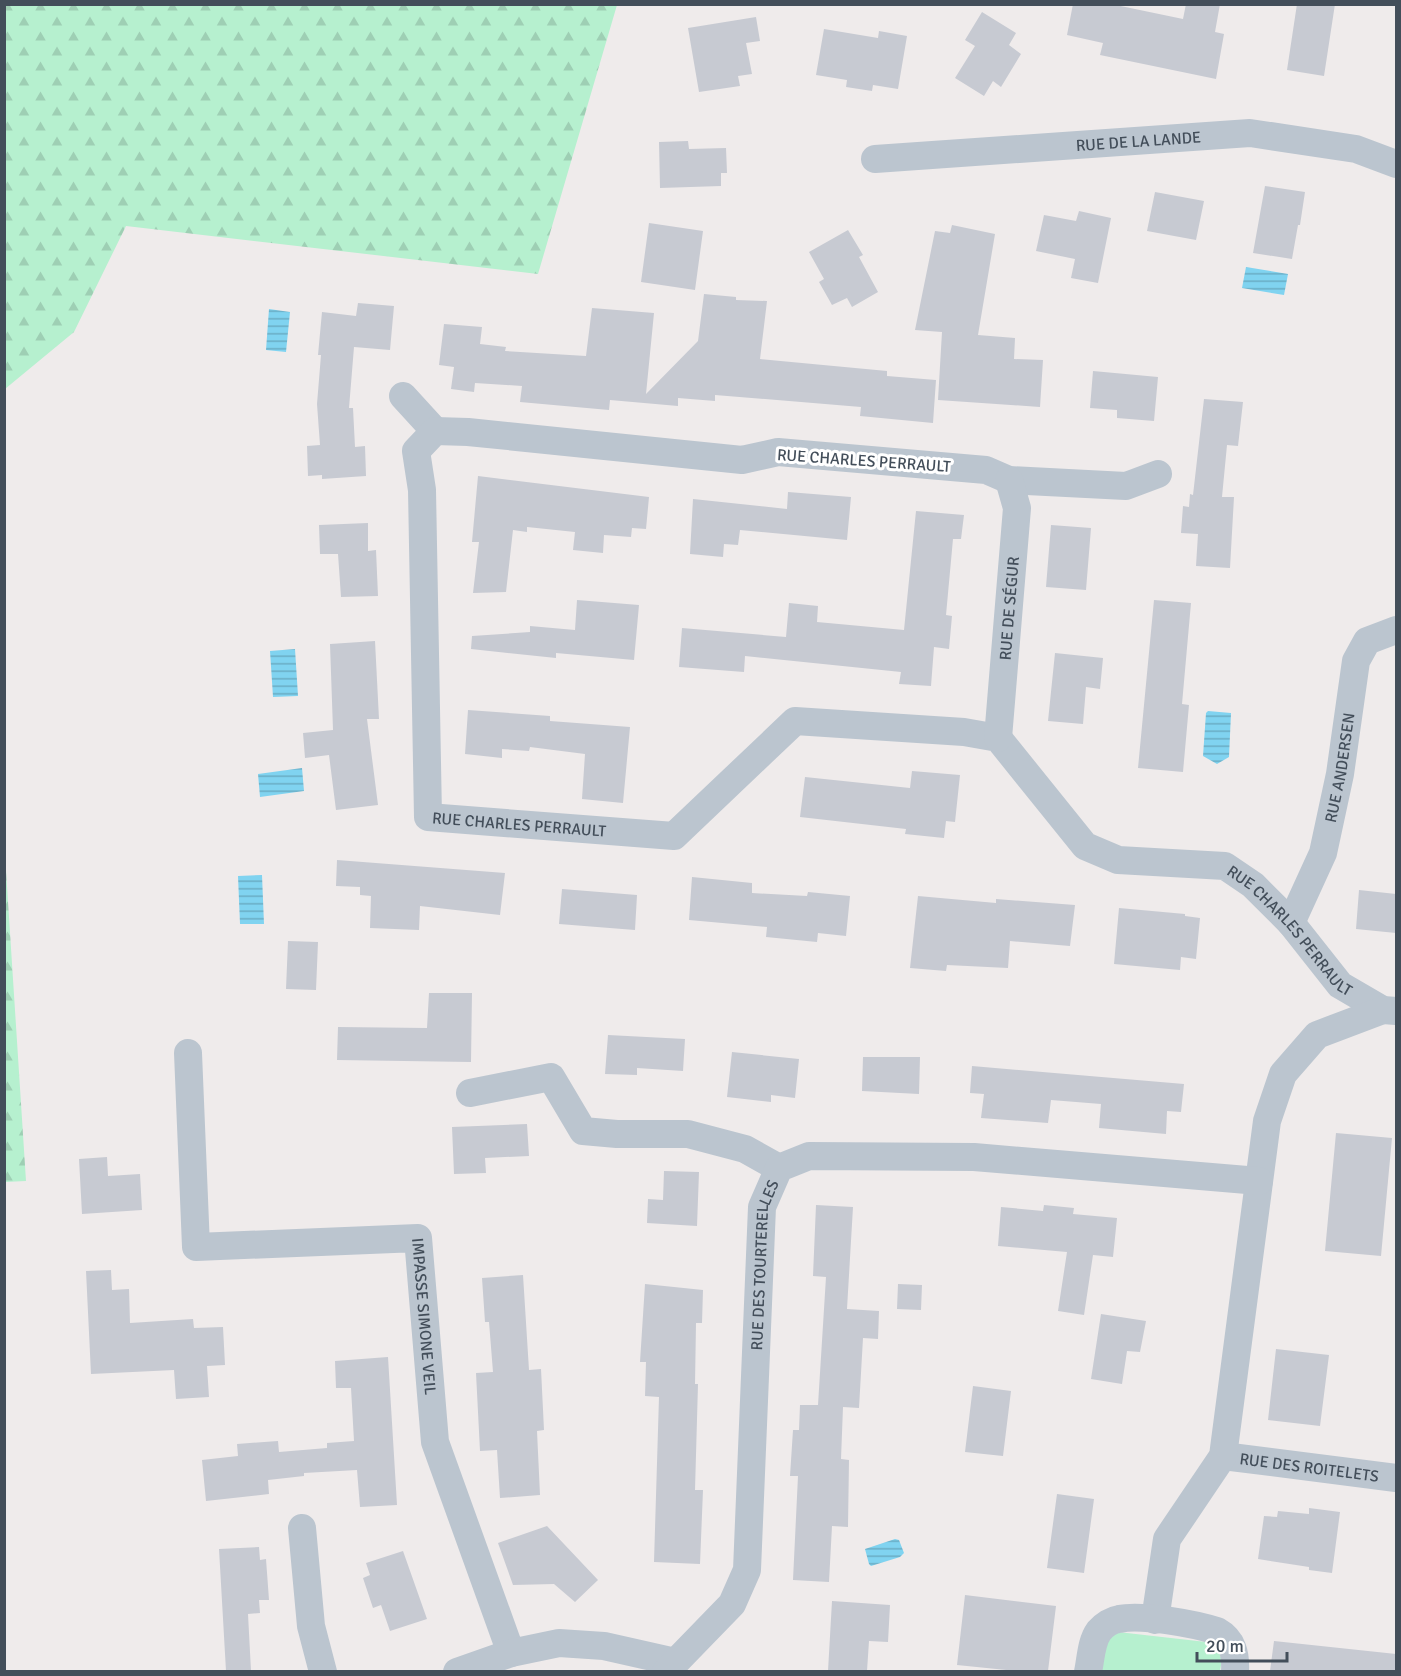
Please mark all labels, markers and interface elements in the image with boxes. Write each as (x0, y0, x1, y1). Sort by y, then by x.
street label: RUE DE LA LANDE (1075, 127, 1202, 156)
street label: RUE CHARLES PERRAULT (776, 445, 952, 477)
street label: RUE DE SÉGUR (995, 555, 1024, 661)
street label: RUE ANDERSEN (1321, 712, 1360, 825)
street label: RUE CHARLES PERRAULT (431, 808, 607, 842)
street label: RUE CHARLES PERRAULT (1223, 861, 1356, 1001)
street label: RUE DES TOURTERELLES (747, 1177, 784, 1351)
street label: IMPASSE SIMONE VEIL (407, 1237, 440, 1396)
street label: RUE DES ROITELETS (1238, 1449, 1380, 1487)
scale bar (1197, 1625, 1287, 1663)
text: 20 m (1206, 1635, 1244, 1657)

